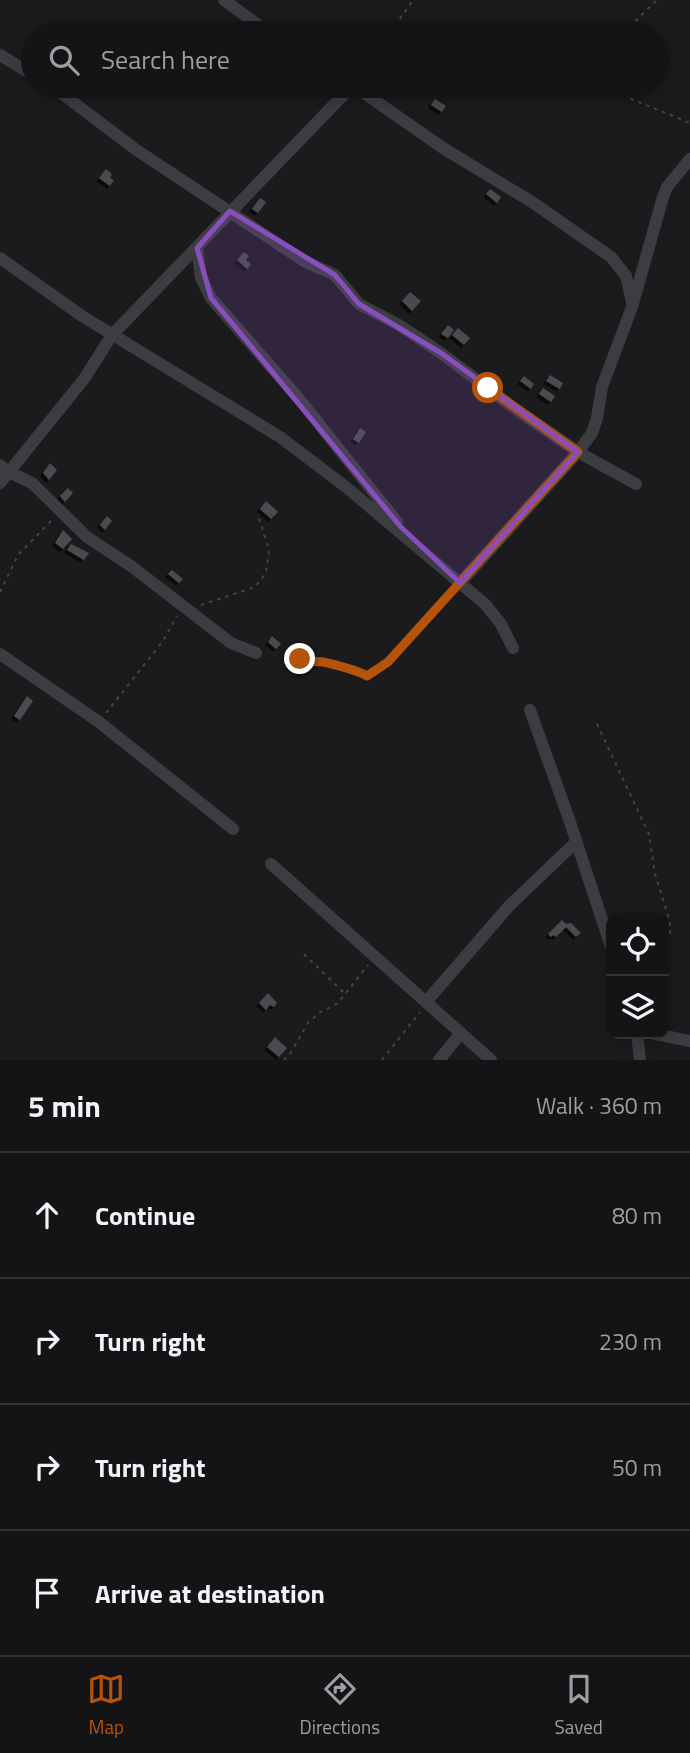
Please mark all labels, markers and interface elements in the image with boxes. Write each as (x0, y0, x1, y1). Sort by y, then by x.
search box (21, 21, 669, 98)
text: Search here (101, 40, 230, 79)
icon: search (45, 41, 83, 79)
route start (472, 372, 503, 403)
route end (284, 643, 315, 674)
map controls (606, 913, 669, 1039)
button: locate (606, 913, 669, 976)
button: layers (606, 976, 669, 1039)
text: 5 min (28, 1083, 101, 1129)
text: Walk · 360 m (536, 1088, 662, 1123)
icon: ahead (28, 1196, 66, 1234)
text: Continue (95, 1196, 195, 1235)
text: 80 m (612, 1198, 662, 1233)
icon: right (28, 1322, 66, 1360)
text: Turn right (95, 1322, 206, 1361)
text: 230 m (599, 1324, 662, 1359)
icon: right (28, 1448, 66, 1486)
text: Turn right (95, 1448, 206, 1487)
text: 50 m (612, 1450, 662, 1485)
icon: arrive (28, 1574, 66, 1612)
text: Arrive at destination (95, 1574, 325, 1613)
tab: Map (87, 1670, 125, 1741)
tab: Directions (300, 1670, 380, 1741)
tab: Saved (554, 1670, 603, 1741)

